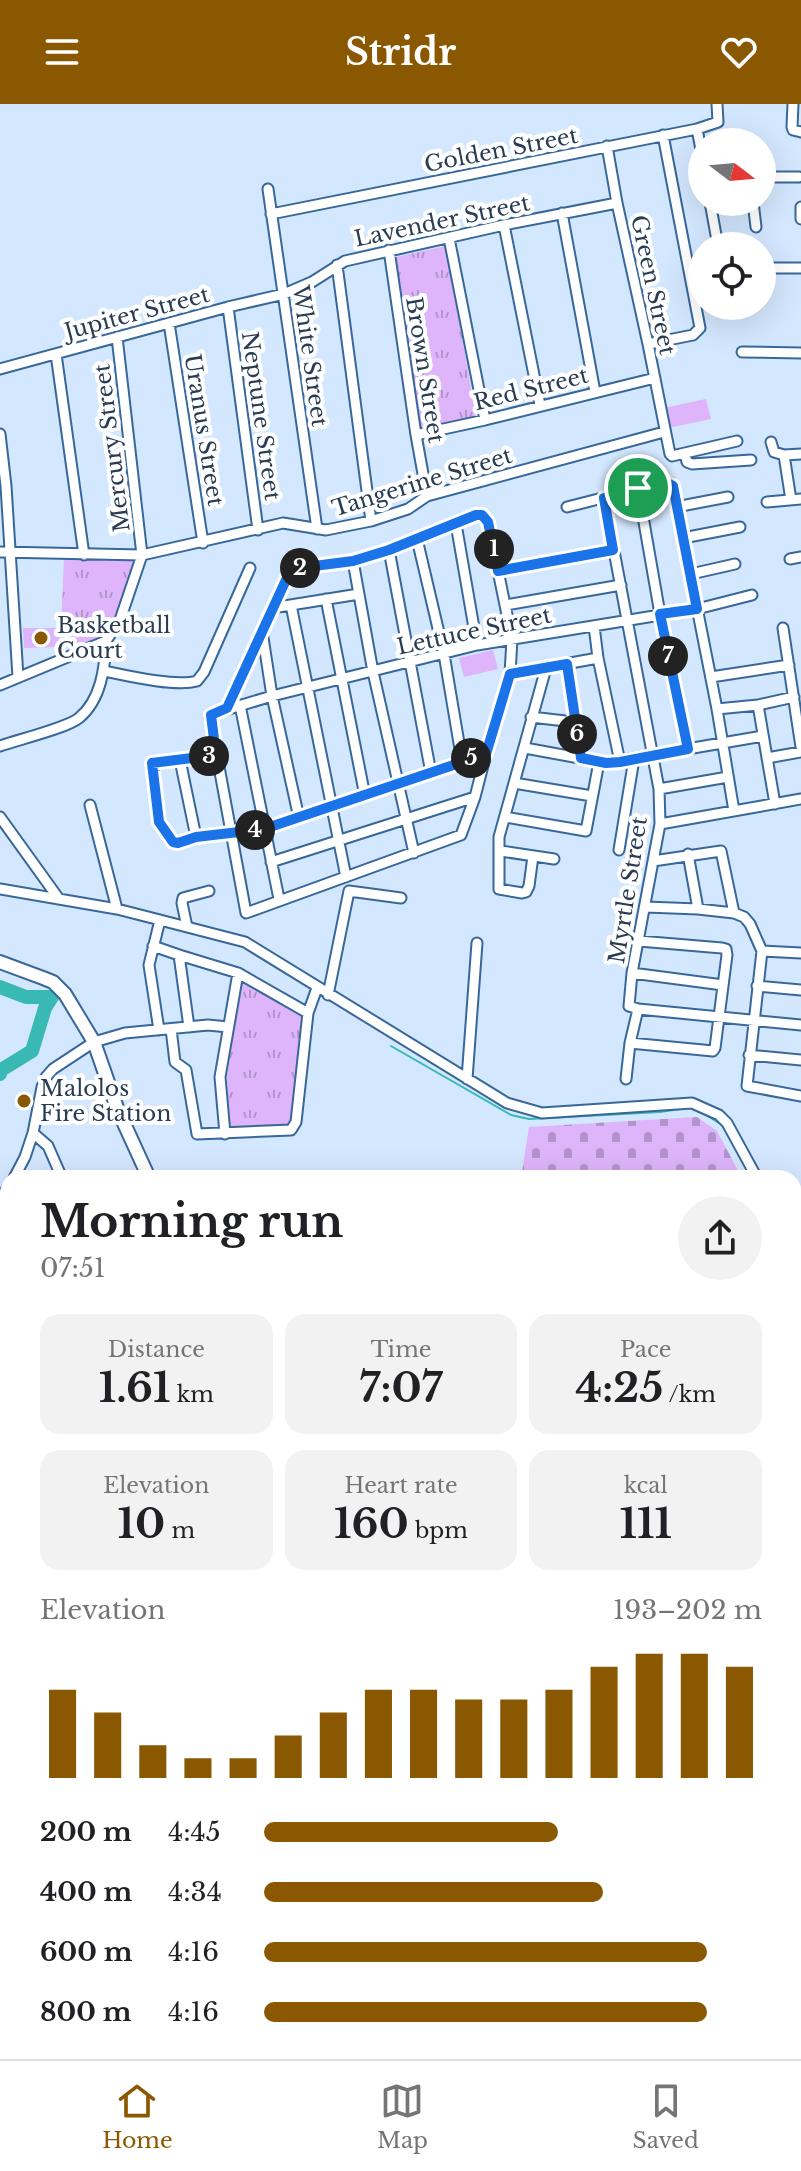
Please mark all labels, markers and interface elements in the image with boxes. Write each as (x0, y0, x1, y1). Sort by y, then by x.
icon: menu (40, 30, 84, 74)
text: Stridr (345, 30, 456, 75)
icon: heart (717, 30, 761, 74)
street label: Golden Street (422, 122, 581, 178)
north arrow (688, 128, 776, 216)
map controls (688, 128, 776, 320)
street label: Lavender Street (352, 189, 533, 253)
street label: Green Street (625, 213, 681, 358)
button: locate (688, 232, 776, 320)
street label: Jupiter Street (59, 281, 213, 346)
street label: White Street (287, 283, 333, 429)
street label: Brown Street (400, 295, 450, 446)
street label: Neptune Street (236, 330, 286, 503)
street label: Uranus Street (179, 352, 229, 508)
street label: Mercury Street (88, 362, 136, 534)
street label: Red Street (471, 362, 592, 416)
street label: Tangerine Street (329, 442, 516, 522)
pin (604, 454, 672, 522)
icon: arrive (616, 466, 660, 510)
pin: 1 (474, 529, 514, 569)
text: 1 (489, 535, 499, 562)
pin: 2 (280, 548, 320, 588)
text: 2 (293, 554, 307, 581)
street label: Lettuce Street (394, 601, 554, 661)
place label: Basketball Court (57, 612, 171, 664)
marker: Basketball Court (32, 629, 50, 647)
pin: 7 (648, 636, 688, 676)
text: 7 (662, 642, 674, 669)
pin: 6 (557, 714, 597, 754)
text: 6 (570, 720, 584, 747)
pin: 3 (189, 736, 229, 776)
pin: 5 (451, 738, 491, 778)
text: 3 (202, 742, 216, 769)
text: 5 (464, 744, 478, 771)
pin: 4 (235, 810, 275, 850)
street label: Myrtle Street (603, 814, 653, 965)
text: 4 (248, 816, 262, 843)
place label: Malolos Fire Station (40, 1075, 171, 1127)
marker: Malolos Fire Station (15, 1092, 33, 1110)
text: Morning run (40, 1194, 343, 1249)
button: share (678, 1196, 762, 1280)
text: 07:51 (40, 1252, 105, 1284)
text: Distance (108, 1336, 205, 1363)
text: Time (371, 1336, 431, 1363)
text: Pace (620, 1336, 671, 1363)
text: 1.61 (99, 1363, 170, 1413)
text: 7:07 (360, 1363, 442, 1413)
text: 4:25 (575, 1363, 663, 1413)
text: km (170, 1381, 214, 1408)
text: /km (663, 1381, 716, 1408)
text: Elevation (103, 1472, 209, 1499)
text: Heart rate (344, 1472, 458, 1499)
text: kcal (624, 1472, 668, 1499)
text: 10 (118, 1499, 165, 1549)
text: 160 (334, 1499, 409, 1549)
text: 111 (620, 1499, 672, 1549)
text: m (165, 1517, 195, 1544)
text: bpm (409, 1517, 468, 1544)
text: Elevation (40, 1594, 166, 1626)
text: 193–202 m (613, 1594, 762, 1626)
text: 200 m (40, 1816, 132, 1848)
text: 4:45 (168, 1816, 221, 1848)
text: 400 m (40, 1876, 132, 1908)
text: 4:34 (168, 1876, 222, 1908)
text: 600 m (40, 1936, 132, 1968)
text: 4:16 (168, 1936, 219, 1968)
text: 800 m (40, 1996, 131, 2028)
text: 4:16 (168, 1996, 219, 2028)
tab: Home (102, 2079, 173, 2154)
tab: Map (377, 2079, 428, 2154)
tab: Saved (632, 2079, 699, 2154)

